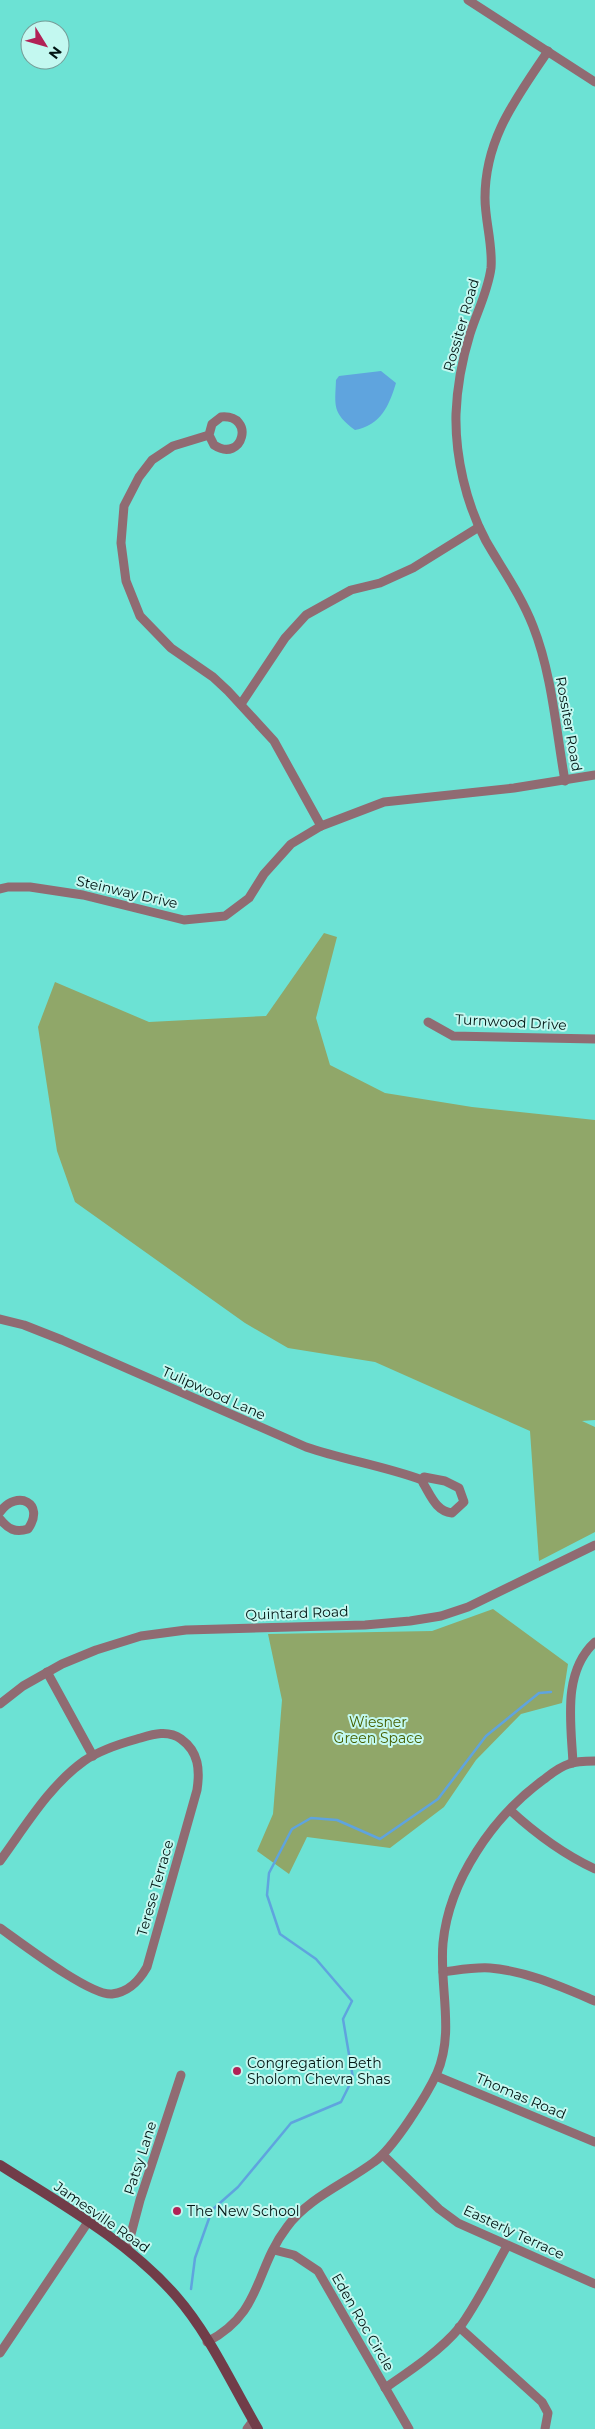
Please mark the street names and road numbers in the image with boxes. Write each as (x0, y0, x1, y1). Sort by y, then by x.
street label: Rossiter Road (439, 276, 483, 374)
street label: Rossiter Road (552, 675, 586, 773)
street label: Steinway Drive (75, 872, 179, 912)
street label: Turnwood Drive (455, 1010, 567, 1034)
street label: Tulipwood Lane (159, 1362, 269, 1424)
street label: Quintard Road (245, 1602, 349, 1624)
street label: Terese Terrace (133, 1838, 177, 1938)
street label: Thomas Road (473, 2069, 569, 2123)
street label: Patsy Lane (120, 2119, 160, 2197)
street label: Jamesville Road (50, 2177, 153, 2257)
street label: Easterly Terrace (461, 2201, 567, 2263)
street label: Eden Roc Circle (328, 2270, 398, 2374)

